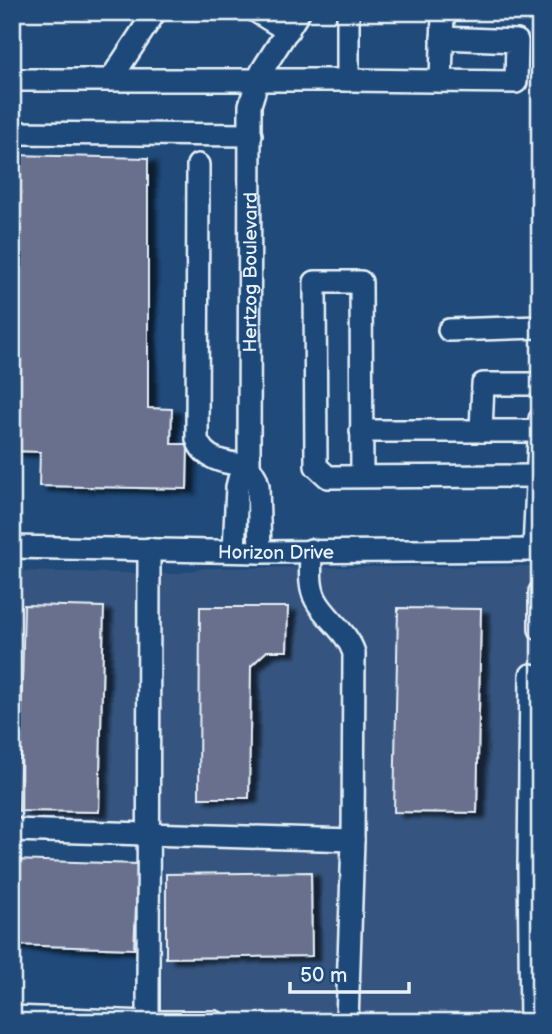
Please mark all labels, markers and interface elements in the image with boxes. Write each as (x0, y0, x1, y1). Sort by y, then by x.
street label: Hertzog Boulevard (239, 192, 263, 353)
street label: Horizon Drive (218, 541, 334, 565)
scale bar (290, 950, 408, 994)
text: 50 m (300, 963, 347, 988)

